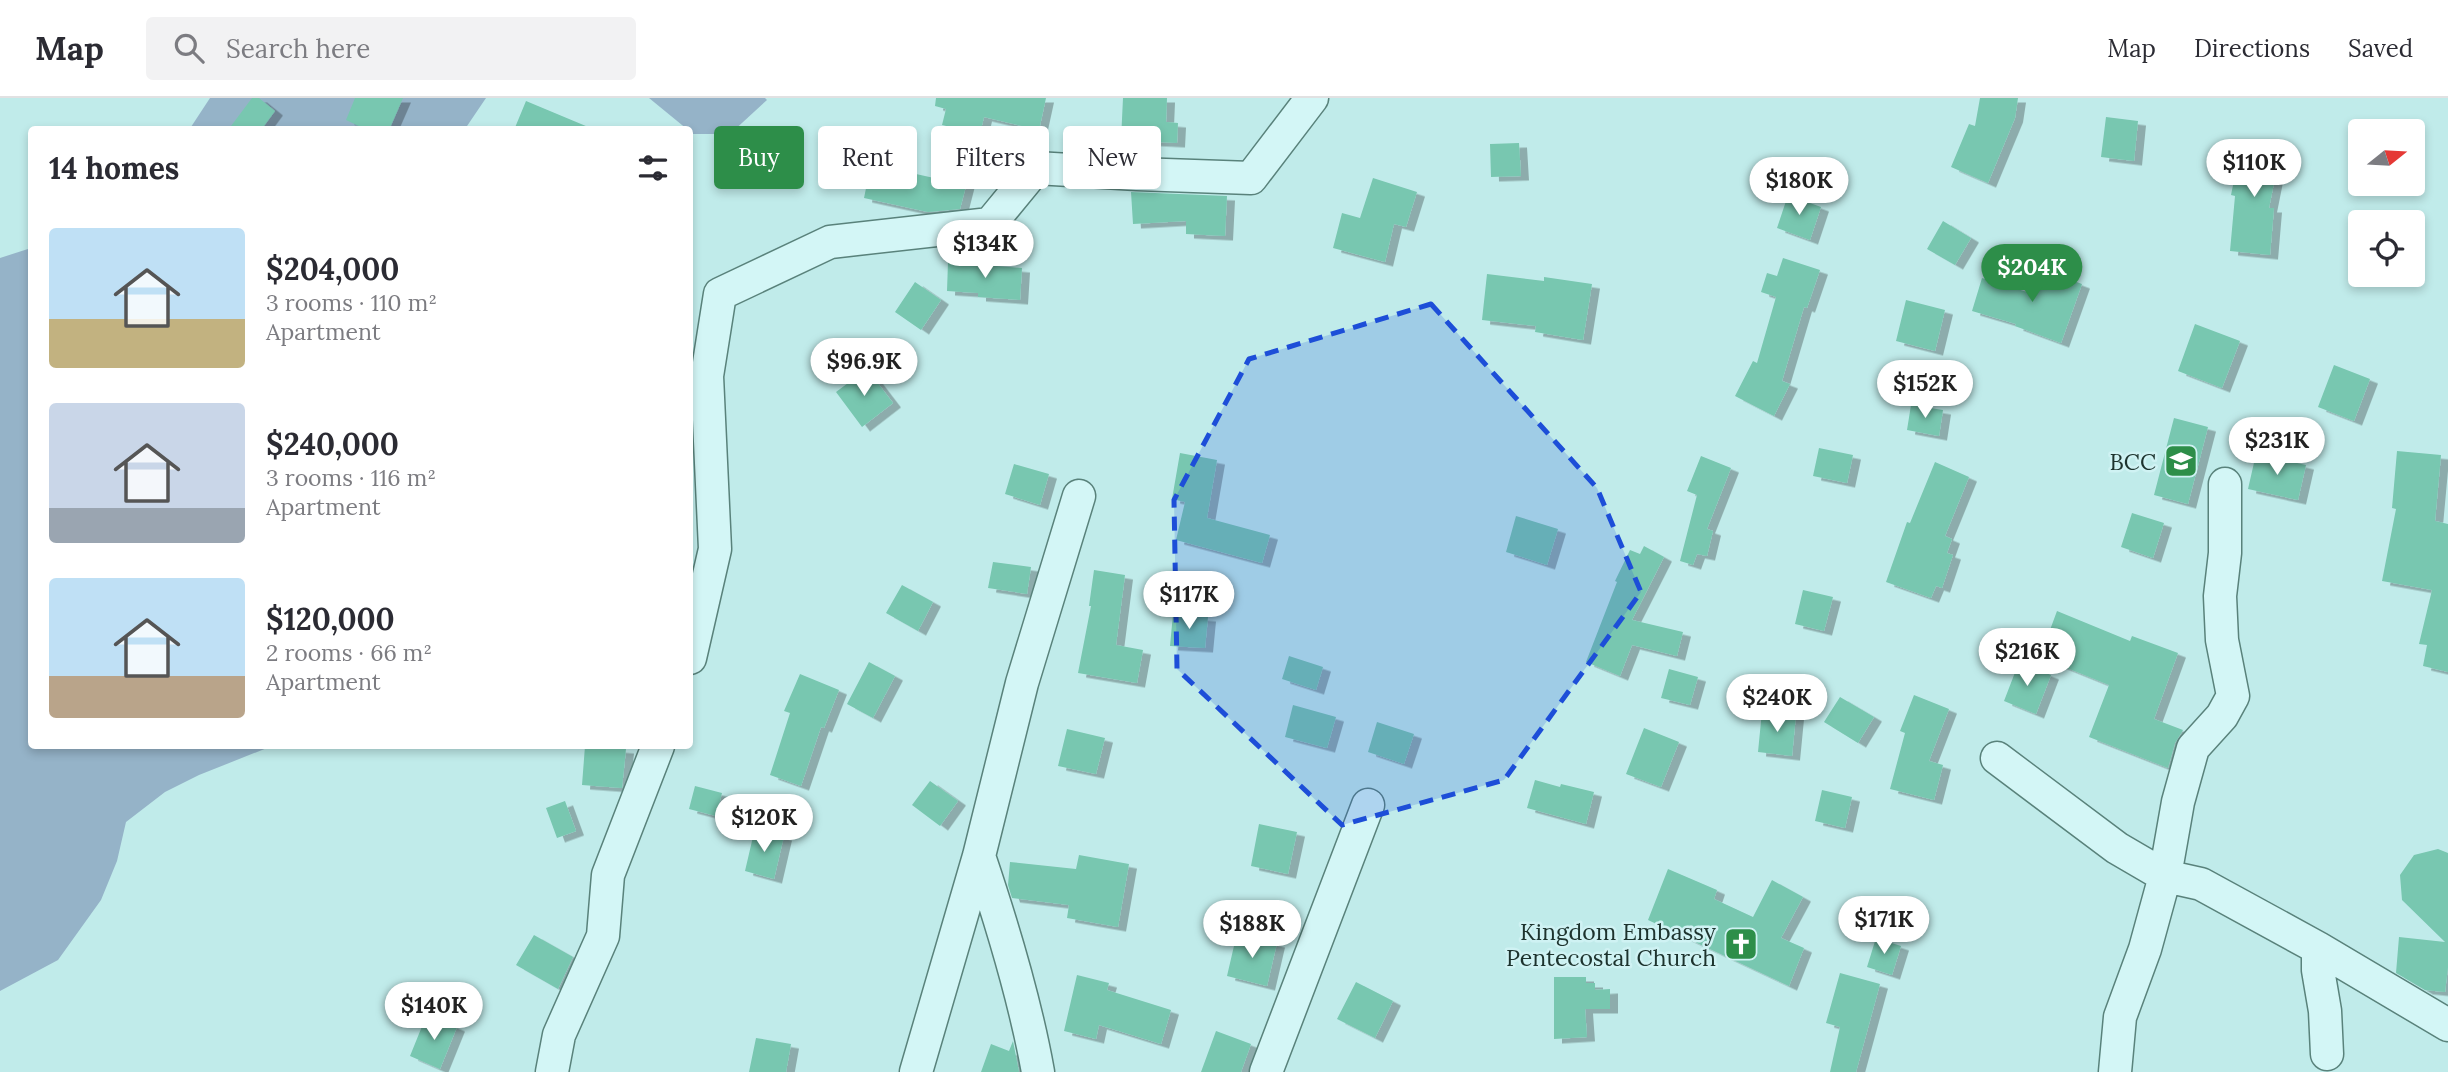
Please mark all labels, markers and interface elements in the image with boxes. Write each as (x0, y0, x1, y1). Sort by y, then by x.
search box (146, 17, 636, 80)
text: Map (35, 27, 104, 69)
icon: search (170, 29, 208, 67)
text: Search here (226, 32, 370, 65)
text: Map (2107, 33, 2156, 64)
text: Directions (2194, 33, 2310, 64)
text: Saved (2348, 33, 2413, 64)
north arrow (2348, 119, 2426, 196)
map controls (2348, 119, 2425, 287)
chip: Buy (714, 126, 804, 189)
chip: Rent (818, 126, 917, 189)
chip: Filters (931, 126, 1049, 189)
chip: New (1063, 126, 1161, 189)
pin: $110K (2205, 140, 2303, 199)
text: $110K (2222, 147, 2286, 176)
text: 14 homes (49, 149, 179, 187)
icon: filters (634, 149, 672, 187)
pin: $180K (1750, 158, 1848, 217)
text: $180K (1765, 165, 1833, 194)
button: locate (2348, 210, 2425, 287)
pin: $134K (936, 220, 1034, 280)
text: $134K (953, 228, 1017, 257)
pin: $204K (1983, 244, 2081, 304)
text: $204,000 (266, 250, 399, 288)
text: $204K (1997, 252, 2067, 281)
icon: home (105, 256, 189, 340)
text: 3 rooms · 110 m² (266, 288, 437, 317)
text: Apartment (266, 317, 381, 346)
pin: $96.9K (807, 338, 921, 398)
text: $96.9K (827, 346, 901, 375)
pin: $152K (1876, 360, 1974, 420)
text: $152K (1893, 368, 1957, 397)
pin: $231K (2228, 418, 2326, 477)
text: $240,000 (266, 425, 399, 463)
text: $231K (2245, 425, 2309, 454)
icon: home (105, 431, 189, 515)
school or university icon: BCC (2162, 442, 2200, 480)
place label: BCC (2110, 447, 2156, 476)
text: 3 rooms · 116 m² (266, 463, 436, 492)
text: Apartment (266, 492, 381, 521)
pin: $117K (1140, 572, 1238, 631)
text: $117K (1159, 579, 1219, 608)
text: $120,000 (266, 600, 395, 638)
icon: home (105, 606, 189, 690)
pin: $216K (1978, 628, 2076, 688)
text: $216K (1995, 636, 2059, 665)
text: 2 rooms · 66 m² (266, 638, 432, 667)
text: Apartment (266, 667, 381, 696)
pin: $240K (1728, 674, 1826, 734)
text: $240K (1742, 682, 1812, 711)
pin: $120K (715, 794, 813, 854)
text: $120K (731, 802, 797, 831)
pin: $171K (1835, 896, 1933, 956)
pin: $188K (1203, 900, 1301, 960)
text: $171K (1854, 904, 1914, 933)
text: $188K (1219, 908, 1285, 937)
place label: Kingdom Embassy Pentecostal Church (1506, 917, 1717, 972)
church icon: Kingdom Embassy Pentecostal Church (1722, 925, 1760, 963)
pin: $140K (385, 982, 483, 1042)
text: $140K (401, 990, 467, 1019)

